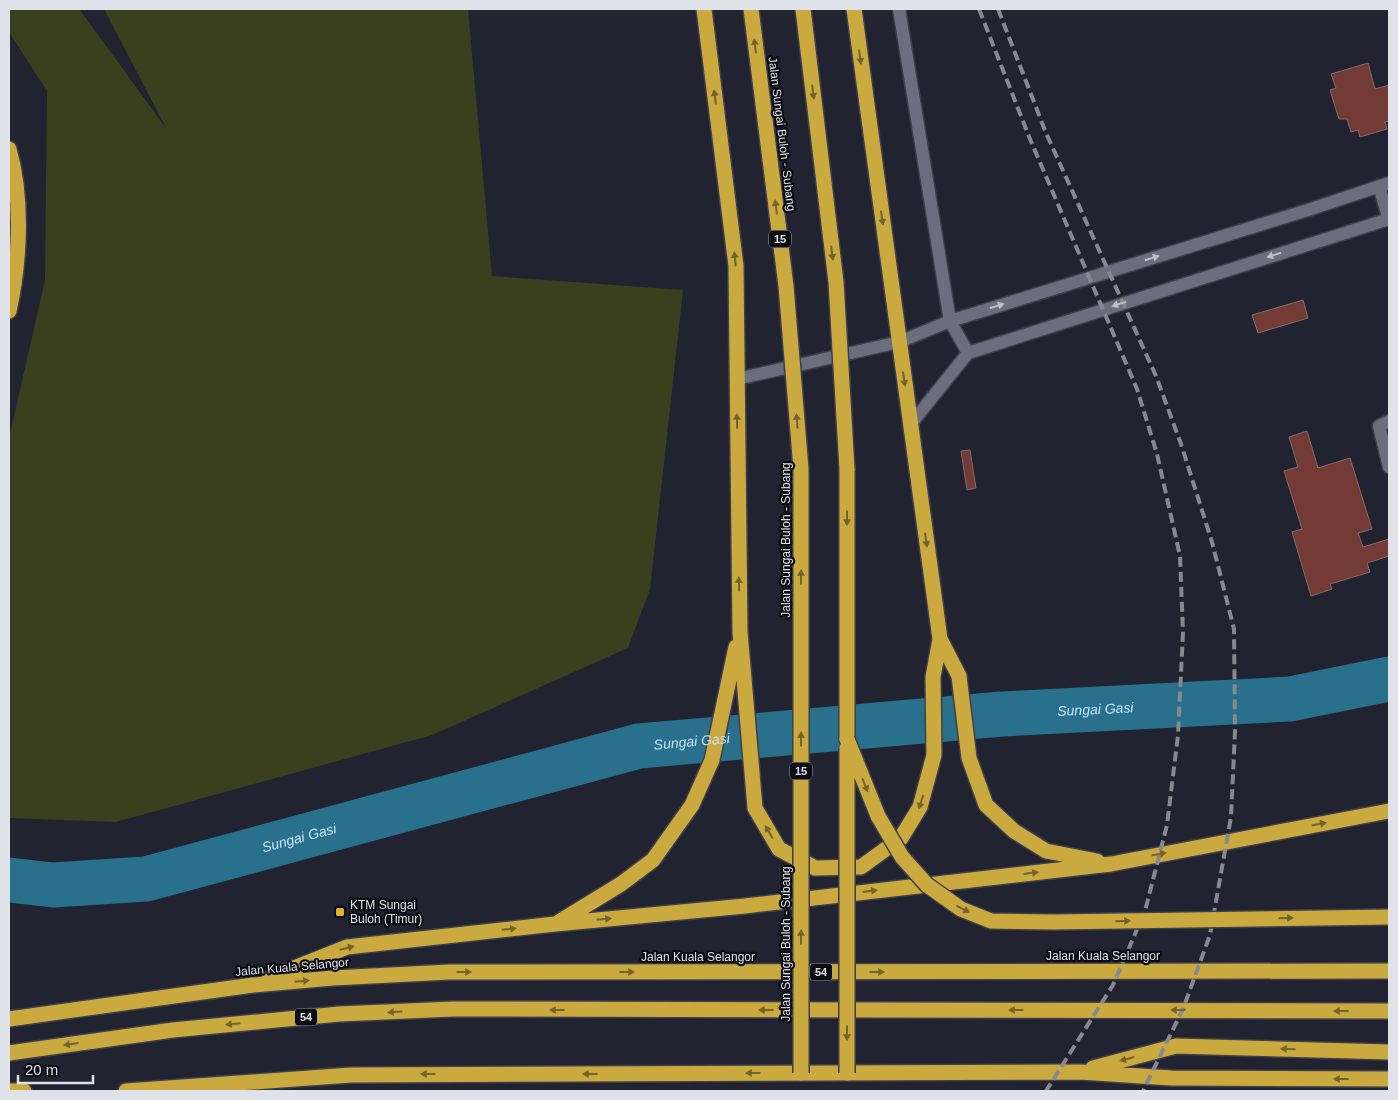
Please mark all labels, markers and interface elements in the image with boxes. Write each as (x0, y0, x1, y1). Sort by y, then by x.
one-way arrow (751, 37, 759, 53)
one-way arrow (857, 49, 865, 65)
street label: Jalan Sungai Buloh - Subang (766, 56, 798, 212)
one-way arrow (809, 84, 817, 100)
one-way arrow (711, 89, 719, 105)
one-way arrow (772, 198, 780, 214)
one-way arrow (878, 210, 886, 226)
road number: 15 (769, 230, 791, 248)
one-way arrow (828, 246, 836, 262)
one-way arrow (731, 250, 739, 266)
one-way arrow (1266, 251, 1281, 259)
one-way arrow (1144, 254, 1159, 262)
one-way arrow (1111, 301, 1126, 309)
one-way arrow (989, 302, 1004, 310)
one-way arrow (900, 372, 908, 388)
one-way arrow (793, 412, 801, 428)
one-way arrow (733, 413, 741, 429)
street label: Jalan Sungai Buloh - Subang (779, 462, 793, 618)
one-way arrow (843, 510, 851, 526)
one-way arrow (922, 532, 930, 548)
one-way arrow (797, 568, 805, 584)
one-way arrow (735, 575, 743, 591)
water label: Sungai Gasi (1057, 699, 1135, 719)
water label: Sungai Gasi (653, 730, 731, 753)
one-way arrow (797, 731, 805, 747)
road number: 15 (790, 762, 812, 779)
one-way arrow (862, 778, 870, 792)
one-way arrow (917, 795, 925, 810)
water label: Sungai Gasi (260, 820, 339, 855)
one-way arrow (1311, 820, 1326, 828)
one-way arrow (765, 825, 773, 840)
one-way arrow (1151, 850, 1167, 858)
street label: Jalan Sungai Buloh - Subang (779, 866, 793, 1022)
one-way arrow (1024, 869, 1040, 877)
one-way arrow (862, 887, 878, 895)
place label: KTM Sungai Buloh (Timur) (350, 898, 422, 926)
one-way arrow (956, 905, 970, 913)
marker: KTM Sungai Buloh (Timur) (334, 906, 346, 918)
one-way arrow (1278, 914, 1294, 922)
one-way arrow (596, 915, 612, 923)
one-way arrow (1115, 917, 1131, 925)
one-way arrow (501, 925, 517, 933)
one-way arrow (797, 928, 805, 944)
one-way arrow (340, 944, 355, 952)
street label: Jalan Kuala Selangor (1046, 949, 1160, 963)
street label: Jalan Kuala Selangor (641, 950, 755, 964)
street label: Jalan Kuala Selangor (235, 955, 349, 979)
road number: 54 (810, 964, 832, 980)
one-way arrow (456, 968, 472, 976)
one-way arrow (619, 968, 635, 976)
one-way arrow (869, 968, 885, 976)
one-way arrow (294, 976, 310, 984)
one-way arrow (549, 1005, 565, 1013)
one-way arrow (757, 1006, 773, 1014)
one-way arrow (1007, 1006, 1023, 1014)
one-way arrow (1170, 1006, 1186, 1014)
one-way arrow (1332, 1007, 1348, 1015)
one-way arrow (386, 1008, 402, 1016)
road number: 54 (295, 1009, 317, 1026)
one-way arrow (224, 1021, 240, 1029)
one-way arrow (843, 1025, 851, 1041)
one-way arrow (63, 1041, 79, 1049)
one-way arrow (1280, 1045, 1296, 1053)
scale bar (18, 1052, 92, 1084)
one-way arrow (1120, 1055, 1135, 1063)
text: 20 m (25, 1061, 58, 1078)
one-way arrow (744, 1069, 760, 1077)
one-way arrow (419, 1070, 435, 1078)
one-way arrow (582, 1070, 598, 1078)
one-way arrow (1332, 1075, 1348, 1083)

